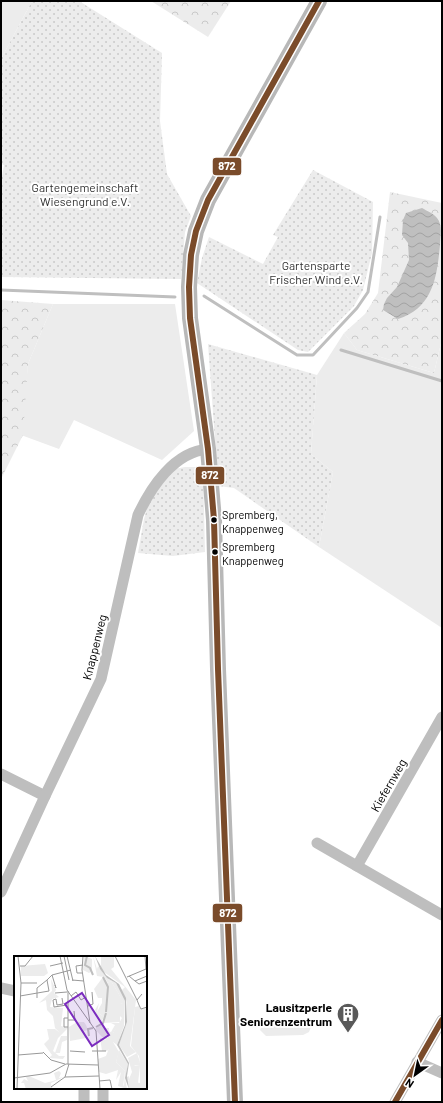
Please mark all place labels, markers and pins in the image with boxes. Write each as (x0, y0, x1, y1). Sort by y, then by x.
place label: Spremberg, Knappenweg (222, 508, 284, 535)
marker: Spremberg, Knappenweg (209, 515, 219, 525)
place label: Spremberg Knappenweg (222, 540, 284, 567)
marker: Spremberg Knappenweg (210, 547, 220, 557)
place label: Lausitzperle Seniorenzentrum (240, 1000, 332, 1028)
building icon: Lausitzperle Seniorenzentrum (335, 1001, 361, 1034)

